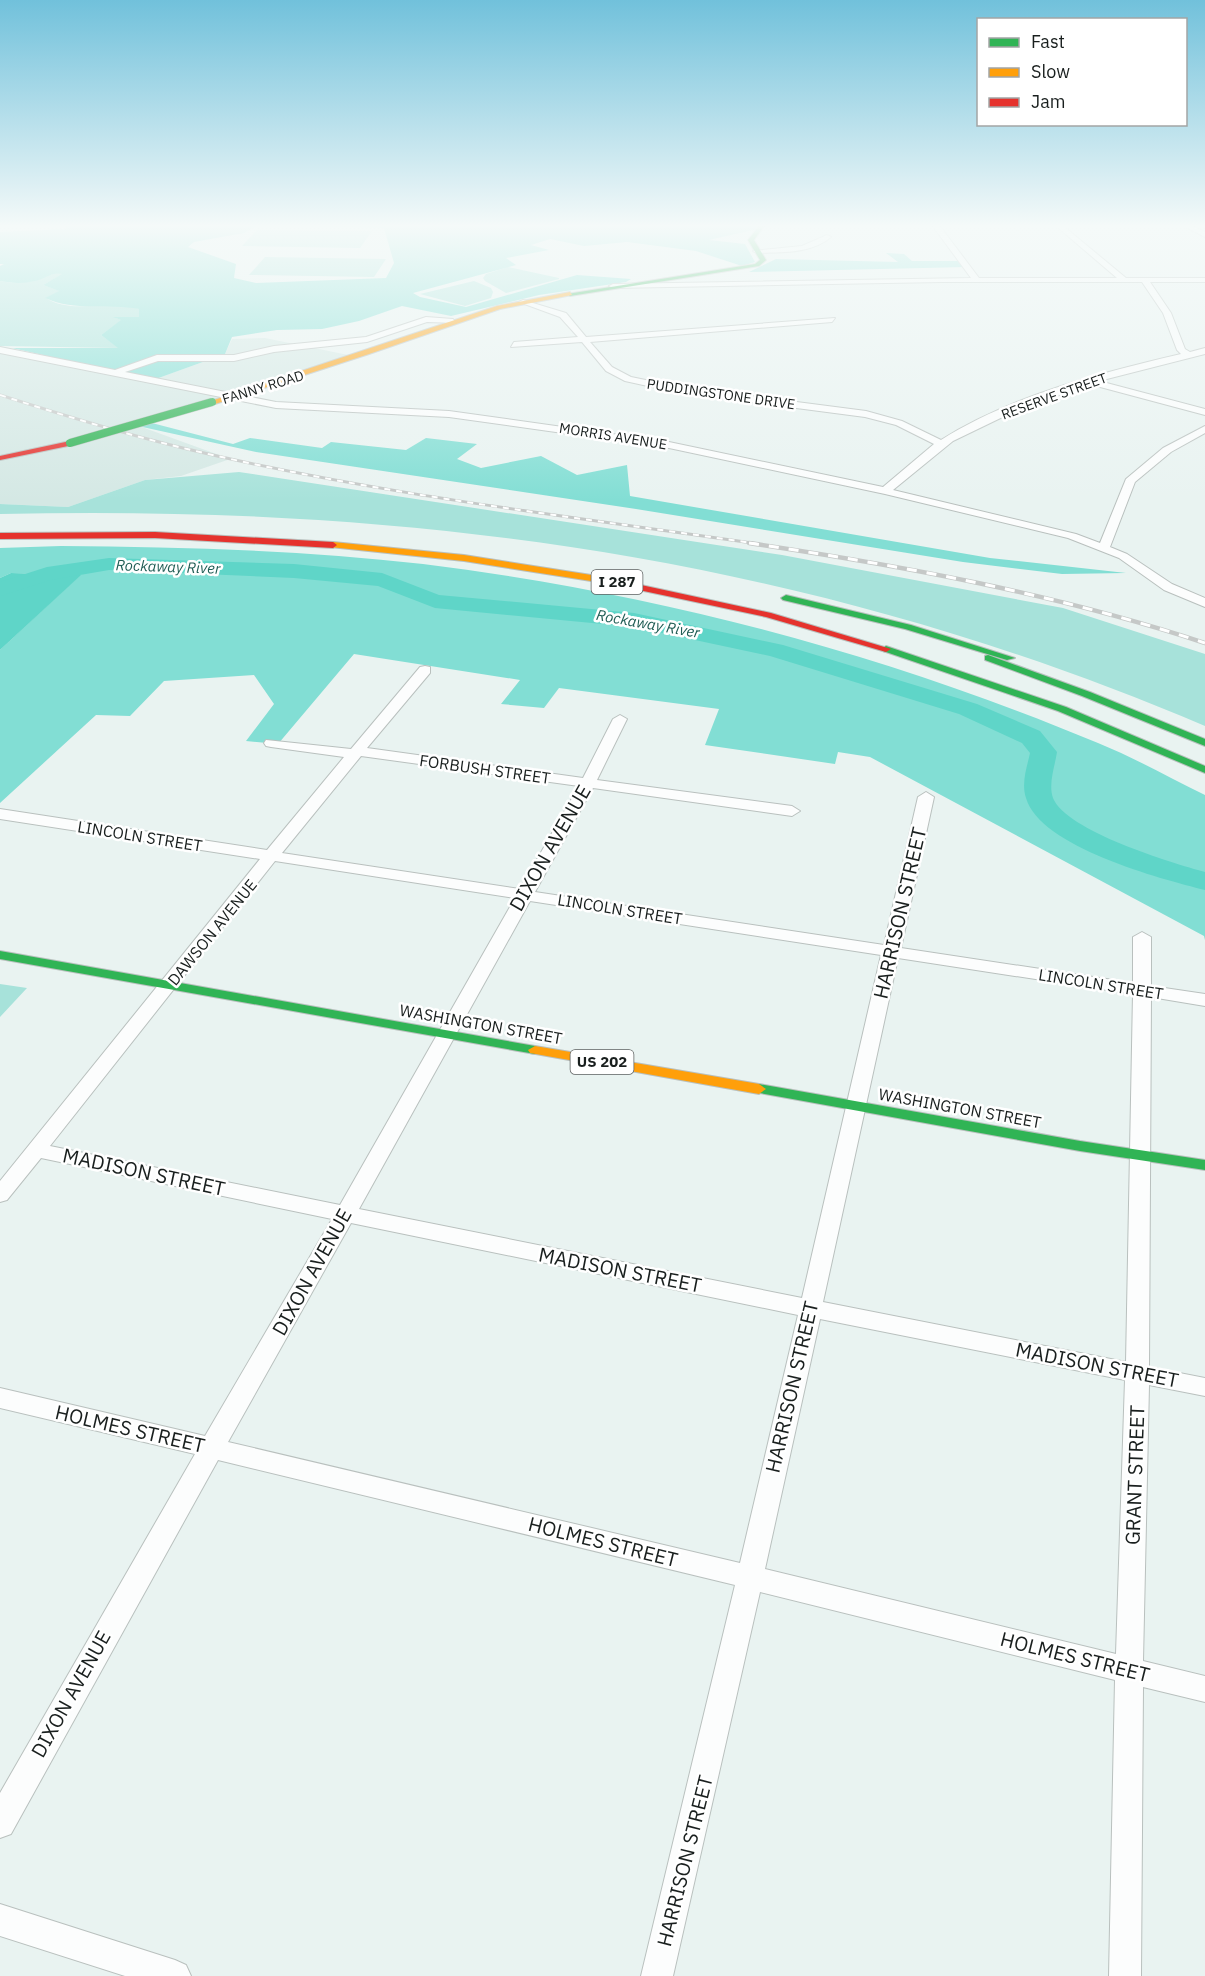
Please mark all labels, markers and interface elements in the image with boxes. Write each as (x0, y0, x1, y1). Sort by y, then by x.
legend (977, 18, 1187, 126)
text: Fast (1031, 30, 1065, 53)
text: Slow (1031, 60, 1070, 83)
text: Jam (1031, 90, 1066, 113)
street label: FANNY ROAD (220, 366, 306, 408)
street label: RESERVE STREET (999, 369, 1109, 423)
street label: PUDDINGSTONE DRIVE (646, 375, 796, 413)
street label: MORRIS AVENUE (558, 419, 668, 453)
water label: Rockaway River (115, 555, 221, 578)
road number: I 287 (592, 570, 642, 594)
water label: Rockaway River (595, 605, 702, 642)
street label: FORBUSH STREET (418, 750, 552, 788)
street label: DIXON AVENUE (502, 780, 597, 916)
street label: LINCOLN STREET (76, 816, 204, 856)
street label: HARRISON STREET (867, 824, 932, 1001)
street label: DAWSON AVENUE (163, 875, 261, 989)
street label: LINCOLN STREET (556, 889, 684, 929)
street label: LINCOLN STREET (1037, 964, 1165, 1004)
street label: WASHINGTON STREET (398, 1000, 564, 1048)
road number: US 202 (570, 1050, 634, 1074)
street label: WASHINGTON STREET (877, 1084, 1043, 1132)
street label: MADISON STREET (60, 1141, 228, 1202)
street label: DIXON AVENUE (265, 1203, 358, 1340)
street label: MADISON STREET (536, 1240, 704, 1299)
street label: HARRISON STREET (759, 1298, 824, 1475)
street label: MADISON STREET (1013, 1335, 1181, 1394)
street label: HOLMES STREET (53, 1398, 208, 1459)
street label: GRANT STREET (1119, 1404, 1150, 1546)
street label: HOLMES STREET (526, 1510, 681, 1573)
street label: DIXON AVENUE (24, 1625, 117, 1762)
street label: HOLMES STREET (998, 1625, 1153, 1688)
street label: HARRISON STREET (650, 1772, 719, 1949)

